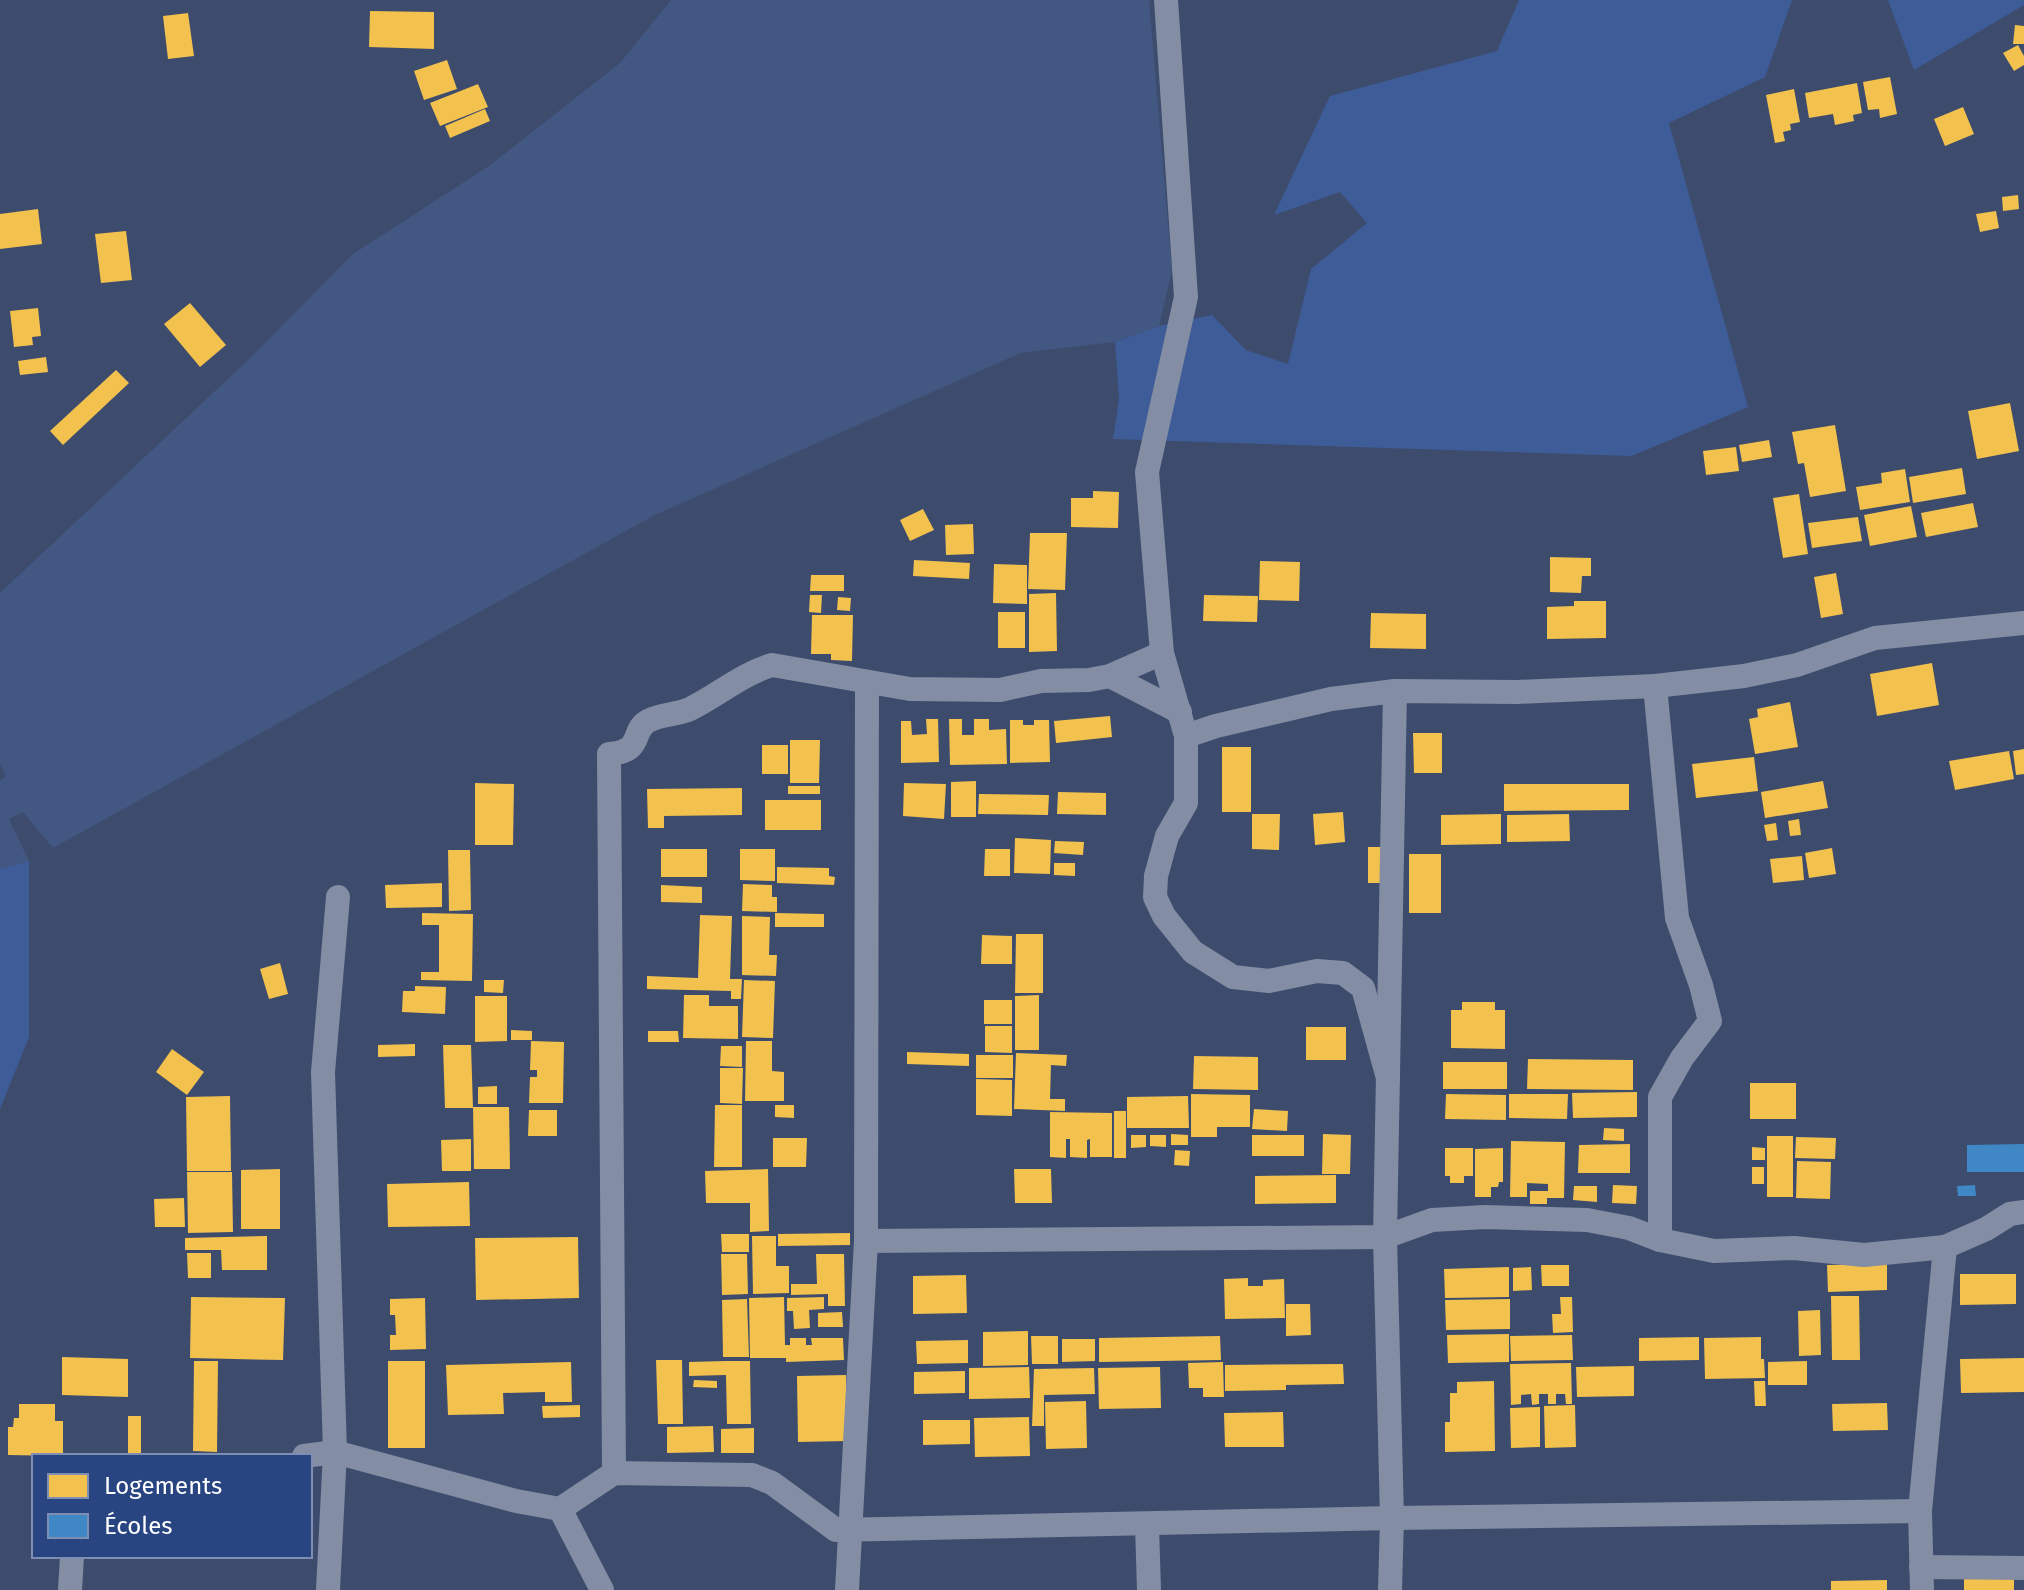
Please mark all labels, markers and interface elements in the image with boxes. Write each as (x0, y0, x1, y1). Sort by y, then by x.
legend (32, 1454, 312, 1558)
text: Logements (104, 1472, 222, 1500)
text: Écoles (104, 1511, 173, 1540)

